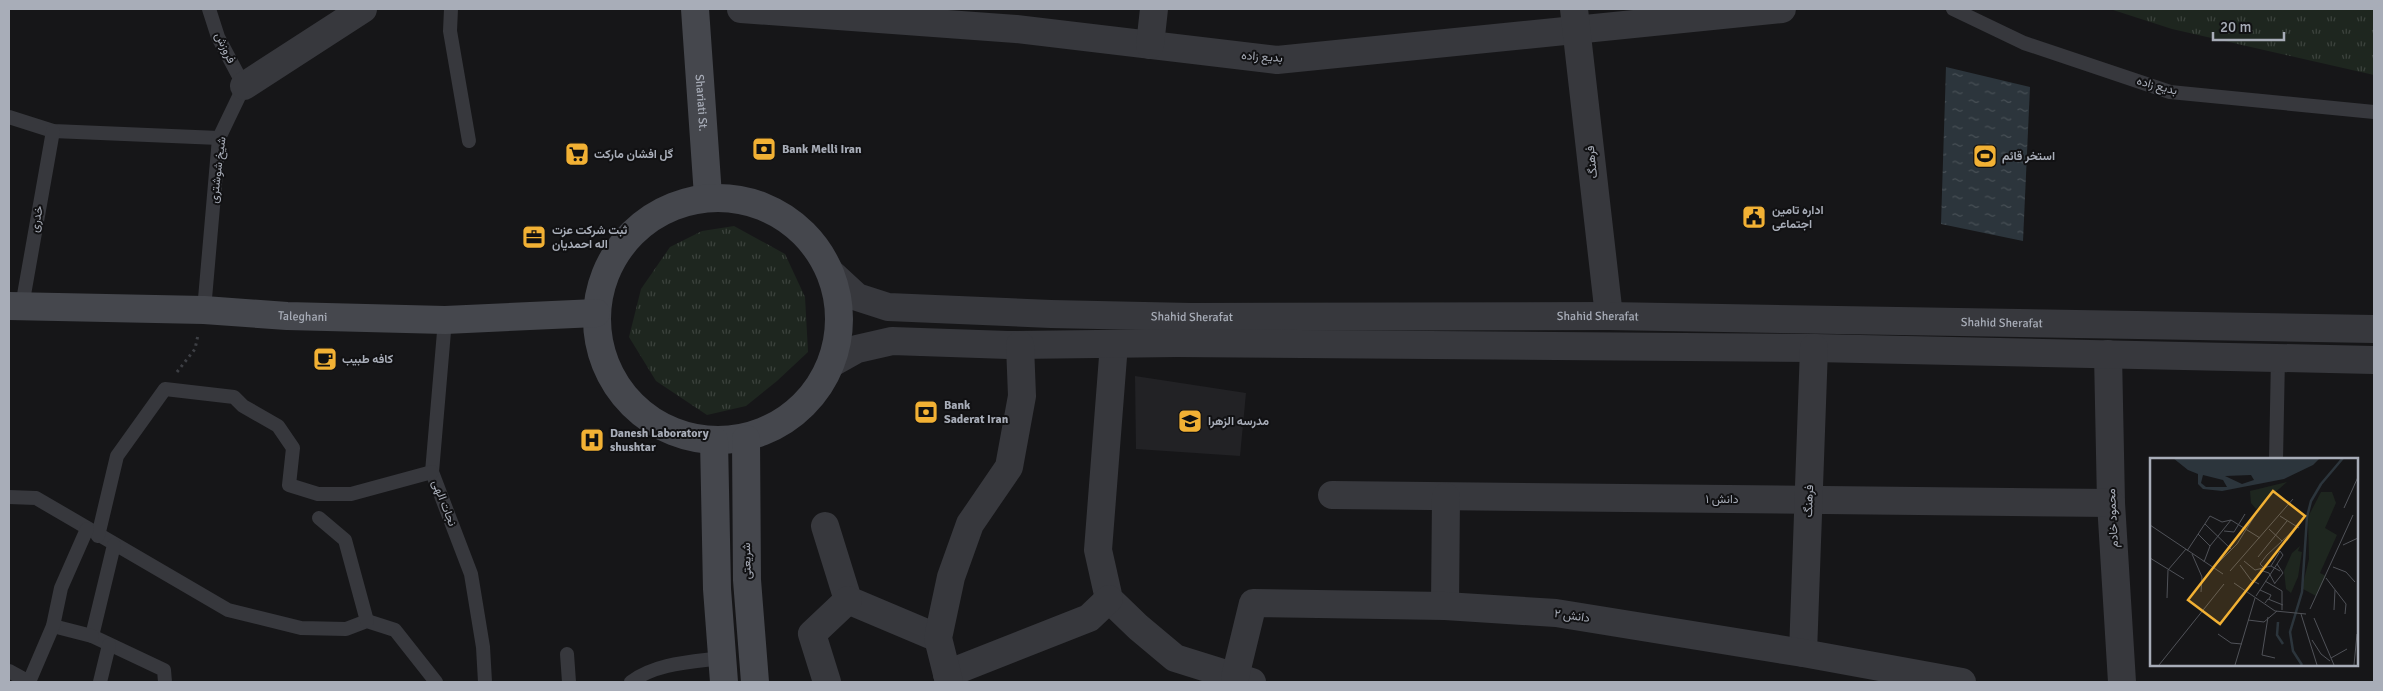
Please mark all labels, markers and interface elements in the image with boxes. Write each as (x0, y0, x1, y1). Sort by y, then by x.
scale bar (2213, 10, 2284, 42)
text: 20 m (2220, 18, 2251, 36)
street label: فروزش (211, 30, 239, 66)
street label: بدیع زاده (1241, 48, 1283, 67)
street label: بدیع زاده (2135, 73, 2179, 100)
street label: Shariati St. (692, 74, 711, 132)
street label: شیخ شوشتری (206, 136, 231, 204)
bank icon: Bank Melli Iran (751, 136, 777, 162)
supermarket icon: گل افشان مارکت (564, 141, 590, 167)
place label: Bank Melli Iran (782, 142, 862, 157)
sports icon: استخر قائم (1972, 143, 1998, 169)
street label: فرهنگ (1583, 145, 1601, 179)
place label: گل افشان مارکت (594, 147, 674, 162)
place label: استخر قائم (2002, 149, 2055, 164)
place label: اداره تامین اجتماعی (1772, 203, 1824, 232)
street label: خدری (27, 204, 47, 234)
public building icon: اداره تامین اجتماعی (1741, 204, 1767, 230)
place label: ثبت شرکت عزت اله احمدیان (552, 223, 628, 252)
office icon: ثبت شرکت عزت اله احمدیان (521, 224, 547, 250)
street label: Taleghani (278, 308, 328, 325)
street label: Shahid Sherafat (1557, 308, 1639, 324)
street label: Shahid Sherafat (1151, 309, 1233, 325)
street label: Shahid Sherafat (1961, 314, 2043, 331)
cafe icon: کافه طبیب (312, 346, 338, 372)
place label: کافه طبیب (342, 352, 394, 367)
place label: Bank Saderat Iran (944, 398, 1009, 427)
bank icon: Bank Saderat Iran (913, 399, 939, 425)
school or university icon: مدرسه الزهرا (1177, 408, 1203, 434)
place label: مدرسه الزهرا (1208, 414, 1270, 429)
place label: Danesh Laboratory shushtar (610, 426, 709, 455)
hospital icon: Danesh Laboratory shushtar (579, 427, 605, 453)
inset map (2150, 458, 2358, 666)
street label: نجات الهی (428, 478, 460, 528)
street label: فرهنگ (1801, 484, 1817, 518)
street label: محمود خادم (2104, 488, 2122, 548)
street label: دانش ۱ (1706, 492, 1739, 507)
street label: شریعتی (739, 542, 755, 580)
street label: دانش ۲ (1553, 606, 1591, 626)

